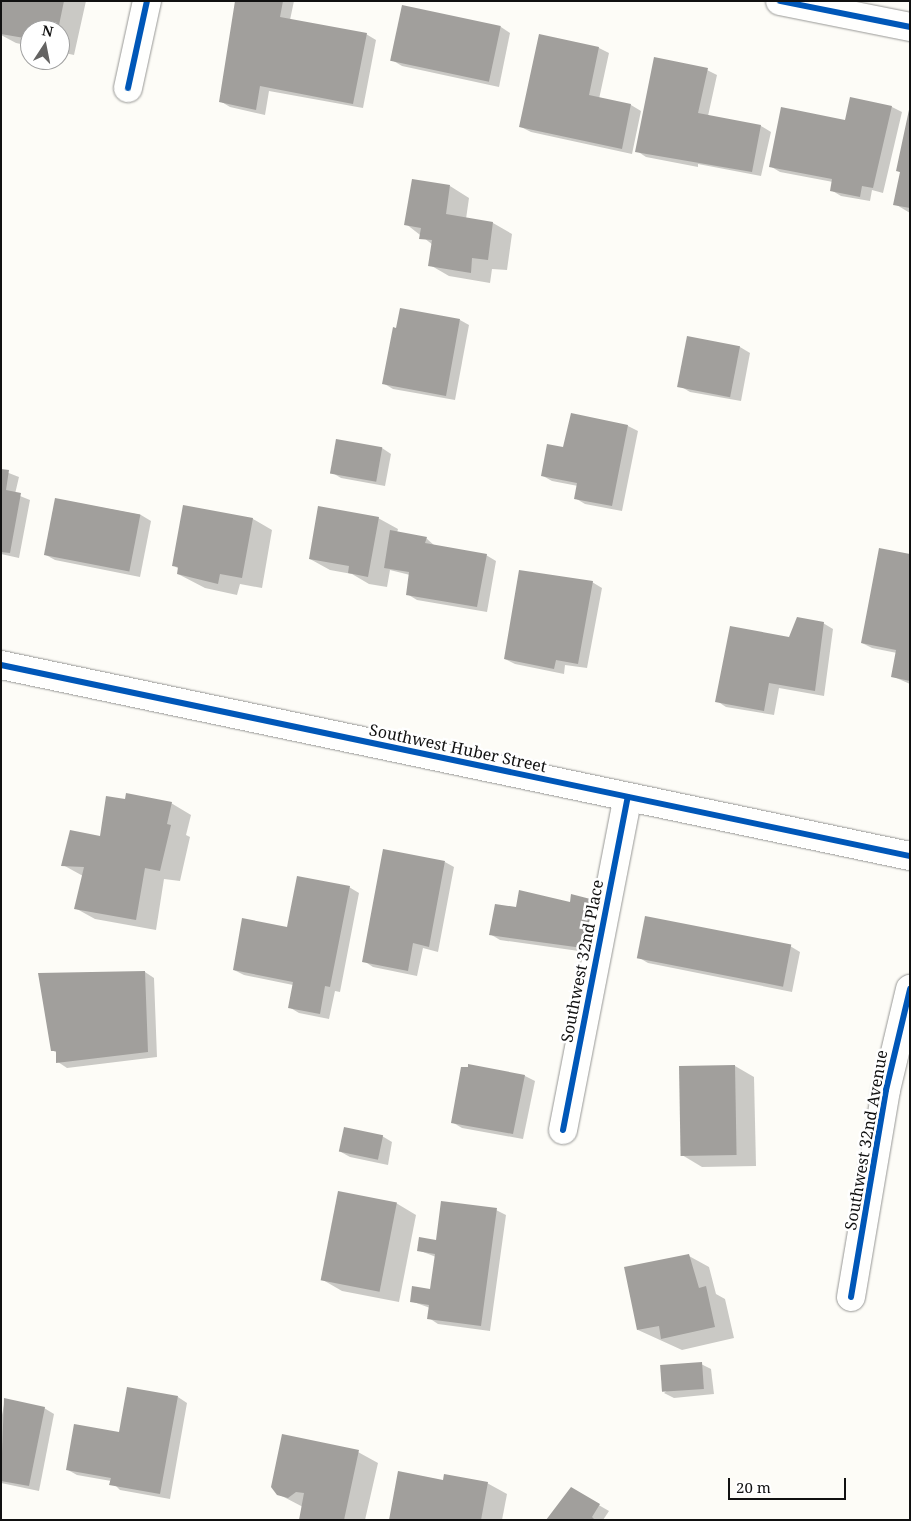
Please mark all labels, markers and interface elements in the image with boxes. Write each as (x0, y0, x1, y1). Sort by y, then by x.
north arrow (20, 20, 70, 70)
text: N (41, 20, 55, 41)
street label: Southwest Huber Street (368, 720, 548, 776)
street label: Southwest 32nd Place (557, 878, 607, 1044)
street label: Southwest 32nd Avenue (841, 1048, 891, 1232)
scale bar (731, 1468, 848, 1500)
text: 20 m (736, 1477, 771, 1497)

